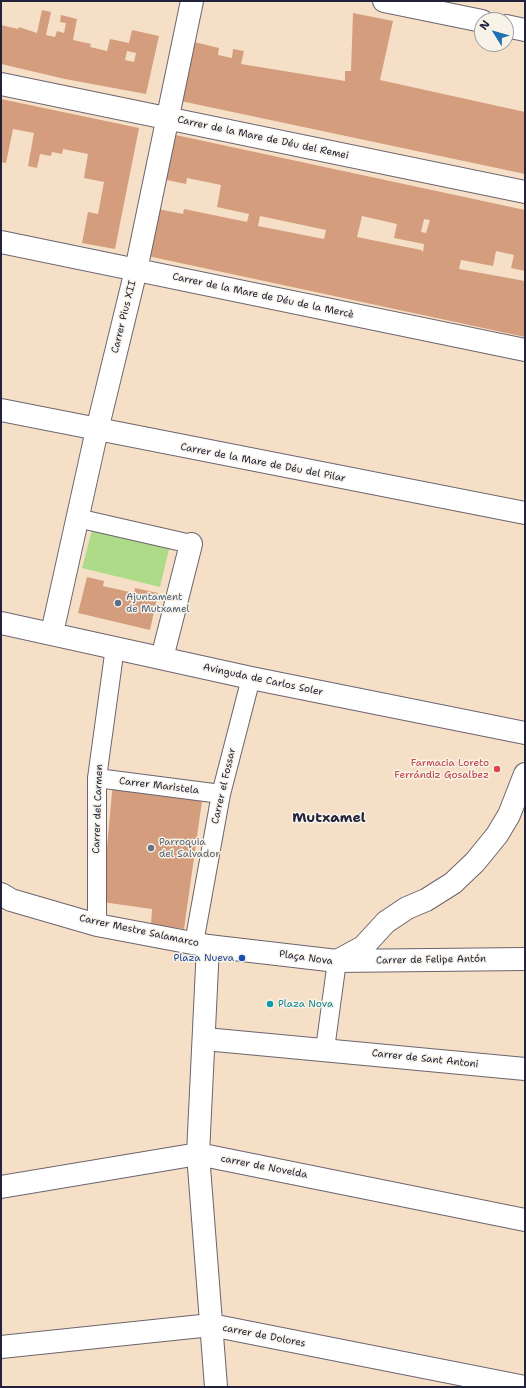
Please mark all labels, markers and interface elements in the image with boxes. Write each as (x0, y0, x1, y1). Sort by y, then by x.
north arrow (474, 12, 514, 52)
text: N (476, 17, 493, 33)
street label: Carrer de la Mare de Déu del Remei (176, 114, 350, 162)
street label: Carrer de la Mare de Déu de la Mercè (171, 271, 355, 321)
street label: Carrer Pius XII (109, 279, 139, 355)
street label: Carrer de la Mare de Déu del Pilar (179, 441, 347, 485)
place label: Ajuntament de Mutxamel (126, 591, 190, 614)
marker: Ajuntament de Mutxamel (113, 598, 123, 608)
street label: Avinguda de Carlos Soler (202, 661, 324, 699)
street label: Carrer el Fossar (209, 747, 239, 825)
place label: Farmacia Loreto Ferrándiz Gosalbez (394, 757, 489, 780)
street label: Carrer del Carmen (90, 764, 106, 854)
marker: Farmacia Loreto Ferrándiz Gosalbez (492, 764, 502, 774)
street label: Carrer Maristela (118, 775, 200, 797)
district label: Mutxamel (292, 810, 366, 826)
place label: Parroquia del Salvador (159, 836, 220, 860)
marker: Parroquia del Salvador (146, 843, 156, 853)
street label: Carrer Mestre Salamarco (78, 912, 200, 950)
street label: Plaça Nova (278, 948, 334, 968)
place label: Plaza Nueva (174, 952, 234, 964)
marker: Plaza Nueva (237, 953, 247, 963)
street label: Carrer de Felipe Antón (376, 953, 486, 967)
place label: Plaza Nova (278, 998, 333, 1010)
marker: Plaza Nova (265, 999, 275, 1009)
street label: Carrer de Sant Antoni (371, 1047, 479, 1071)
street label: carrer de Novelda (220, 1153, 308, 1181)
street label: carrer de Dolores (221, 1322, 307, 1350)

